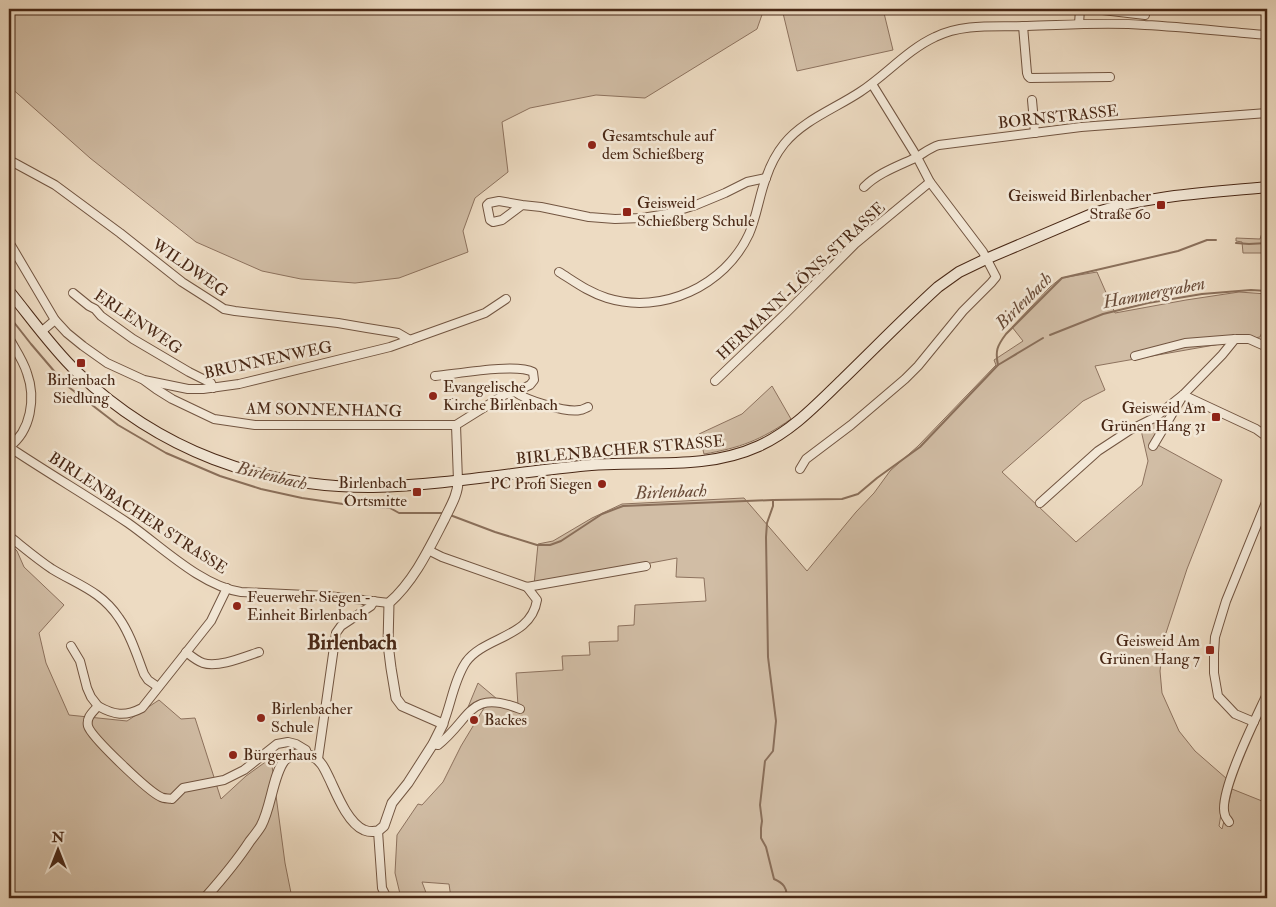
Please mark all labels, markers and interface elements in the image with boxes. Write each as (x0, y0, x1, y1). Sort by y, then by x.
street label: BORNSTRASSE (997, 101, 1119, 133)
place label: Gesamtschule auf dem Schießberg (602, 126, 717, 164)
marker: Gesamtschule auf dem Schießberg (586, 139, 598, 151)
place label: Geisweid Birlenbacher Straße 60 (1008, 186, 1151, 224)
place label: Geisweid Schießberg Schule (637, 193, 755, 231)
street label: HERMANN-LÖNS-STRASSE (713, 198, 889, 364)
marker: Geisweid Birlenbacher Straße 60 (1155, 199, 1167, 211)
marker: Geisweid Schießberg Schule (621, 206, 633, 218)
street label: WILDWEG (147, 234, 232, 301)
water label: Birlenbach (990, 267, 1058, 335)
water label: Hammergraben (1100, 272, 1207, 314)
street label: ERLENWEG (90, 285, 186, 359)
street label: BRUNNENWEG (202, 337, 334, 383)
marker: Birlenbach Siedlung (75, 357, 87, 369)
place label: Birlenbach Siedlung (47, 370, 116, 408)
place label: Evangelische Kirche Birlenbach (443, 377, 559, 415)
marker: Evangelische Kirche Birlenbach (427, 390, 439, 402)
place label: Geisweid Am Grünen Hang 31 (1101, 398, 1207, 436)
street label: AM SONNENHANG (245, 399, 402, 421)
marker: Geisweid Am Grünen Hang 31 (1210, 411, 1222, 423)
street label: BIRLENBACHER STRASSE (515, 431, 725, 469)
street label: BIRLENBACHER STRASSE (45, 448, 231, 578)
water label: Birlenbach (233, 456, 310, 496)
place label: Birlenbach Ortsmitte (338, 473, 408, 511)
place label: PC Profi Siegen (490, 474, 592, 494)
marker: PC Profi Siegen (596, 478, 608, 490)
water label: Birlenbach (634, 479, 707, 505)
marker: Birlenbach Ortsmitte (411, 486, 423, 498)
place label: Feuerwehr Siegen - Einheit Birlenbach (247, 587, 371, 625)
marker: Feuerwehr Siegen - Einheit Birlenbach (231, 600, 243, 612)
district label: Birlenbach (307, 629, 397, 656)
place label: Geisweid Am Grünen Hang 7 (1099, 631, 1201, 669)
marker: Geisweid Am Grünen Hang 7 (1204, 644, 1216, 656)
place label: Birlenbacher Schule (271, 699, 352, 737)
place label: Backes (484, 710, 527, 730)
marker: Birlenbacher Schule (255, 712, 267, 724)
marker: Backes (468, 714, 480, 726)
place label: Bürgerhaus (243, 745, 317, 765)
marker: Bürgerhaus (227, 749, 239, 761)
north arrow (32, 824, 82, 874)
text: N (51, 829, 65, 846)

